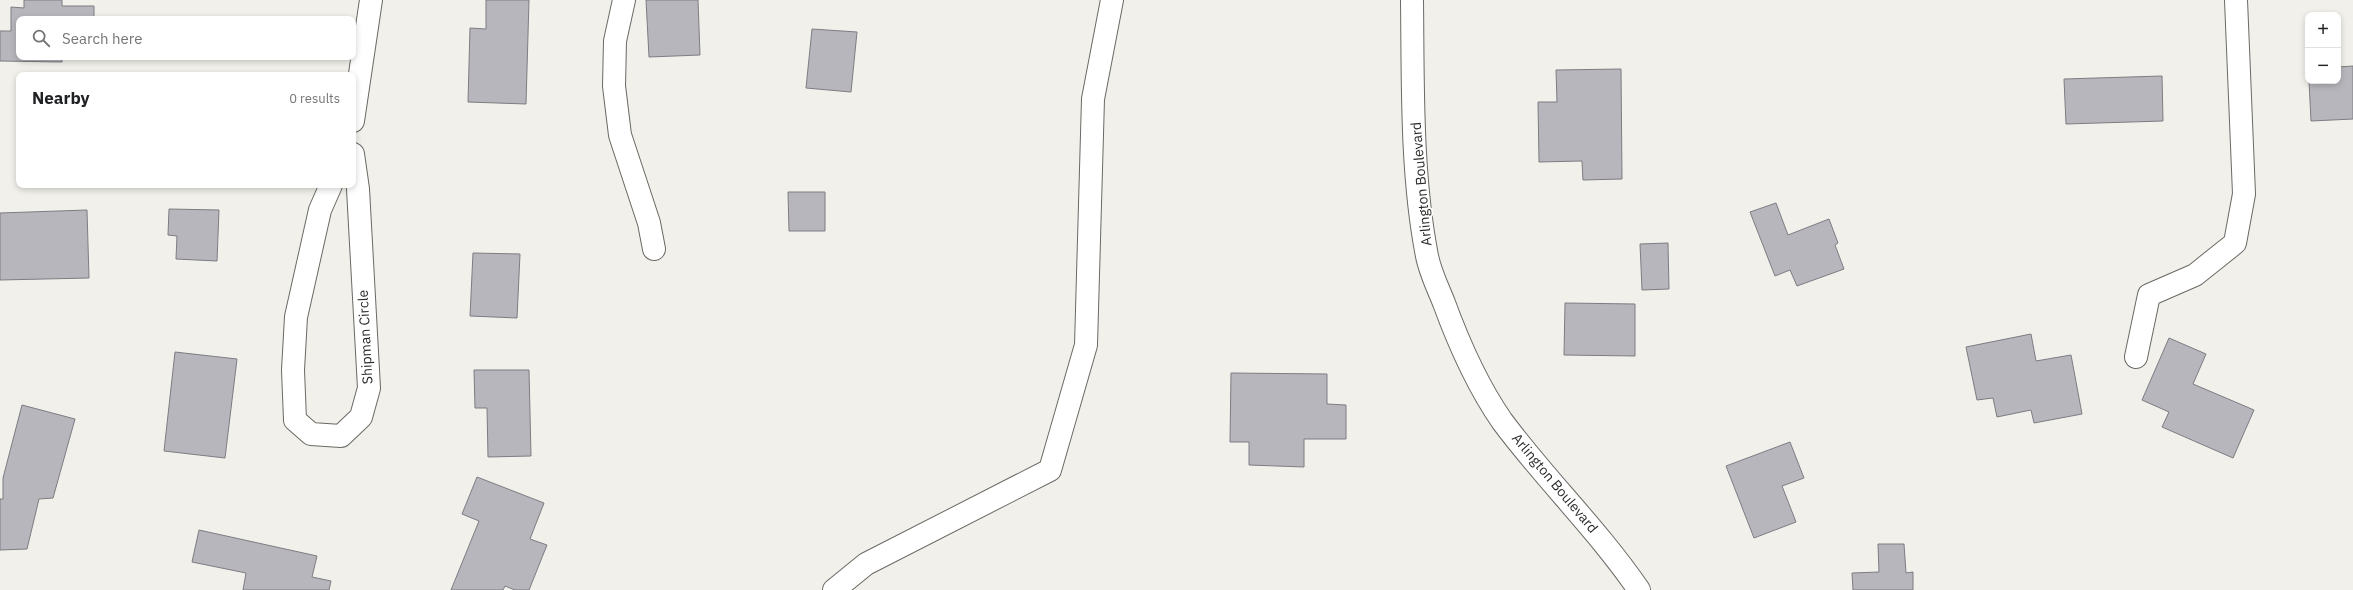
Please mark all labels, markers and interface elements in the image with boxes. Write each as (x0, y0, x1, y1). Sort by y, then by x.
map controls (2305, 12, 2341, 84)
button: + (2305, 12, 2341, 48)
search box (16, 16, 356, 60)
icon: search (30, 27, 52, 49)
text: Search here (62, 29, 142, 48)
button: − (2305, 48, 2341, 84)
text: Nearby (32, 87, 90, 109)
text: 0 results (289, 90, 340, 107)
street label: Arlington Boulevard (1407, 121, 1435, 247)
street label: Shipman Circle (354, 289, 376, 385)
street label: Arlington Boulevard (1508, 430, 1602, 536)

